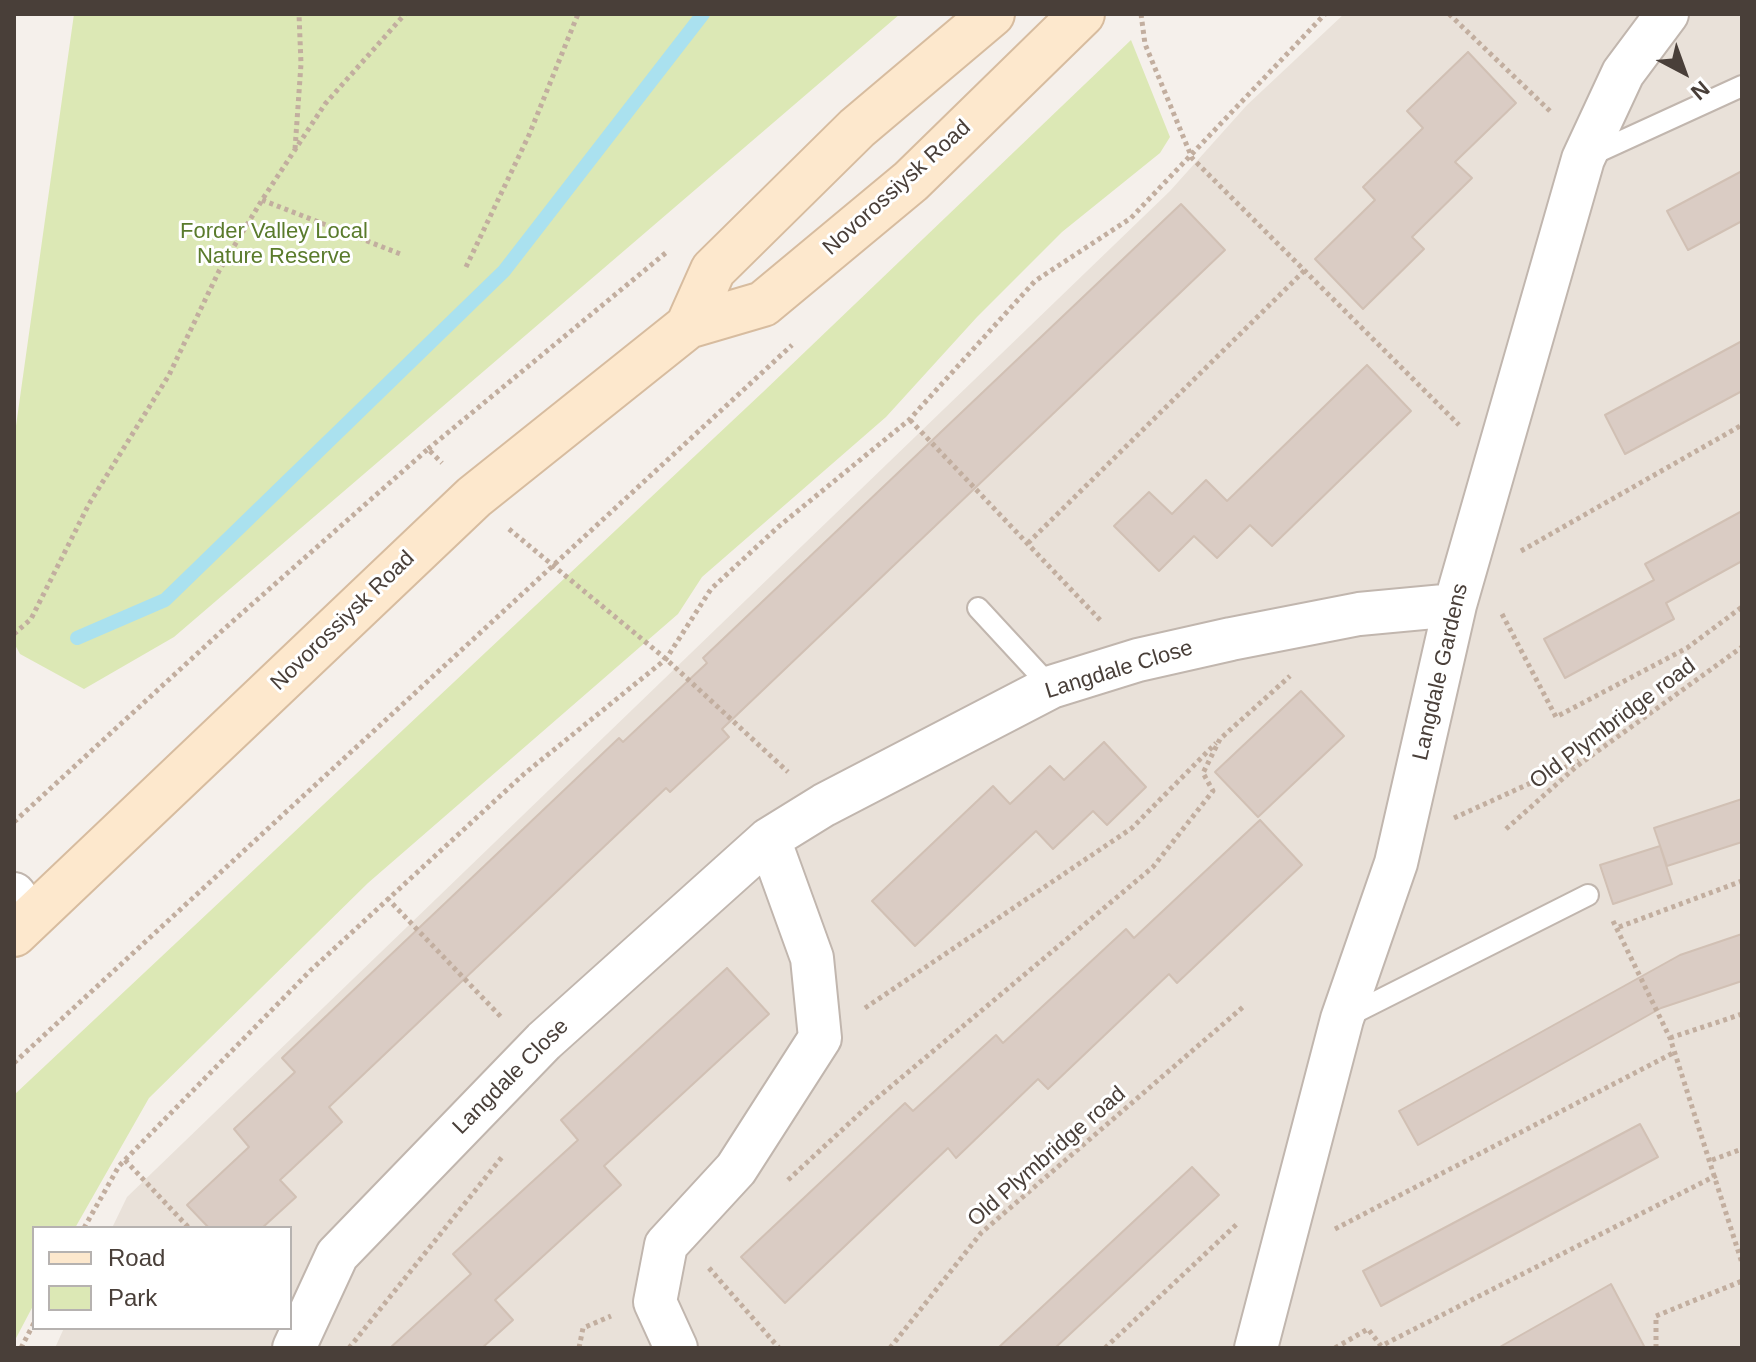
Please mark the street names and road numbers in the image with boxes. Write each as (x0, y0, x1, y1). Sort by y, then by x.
street label: Novorossiysk Road (818, 115, 976, 261)
street label: Novorossiysk Road (266, 546, 420, 696)
street label: Langdale Gardens (1408, 581, 1474, 763)
street label: Langdale Close (1042, 635, 1196, 705)
street label: Old Plymbridge road (1525, 653, 1701, 795)
street label: Langdale Close (448, 1014, 574, 1140)
street label: Old Plymbridge road (963, 1081, 1131, 1233)

